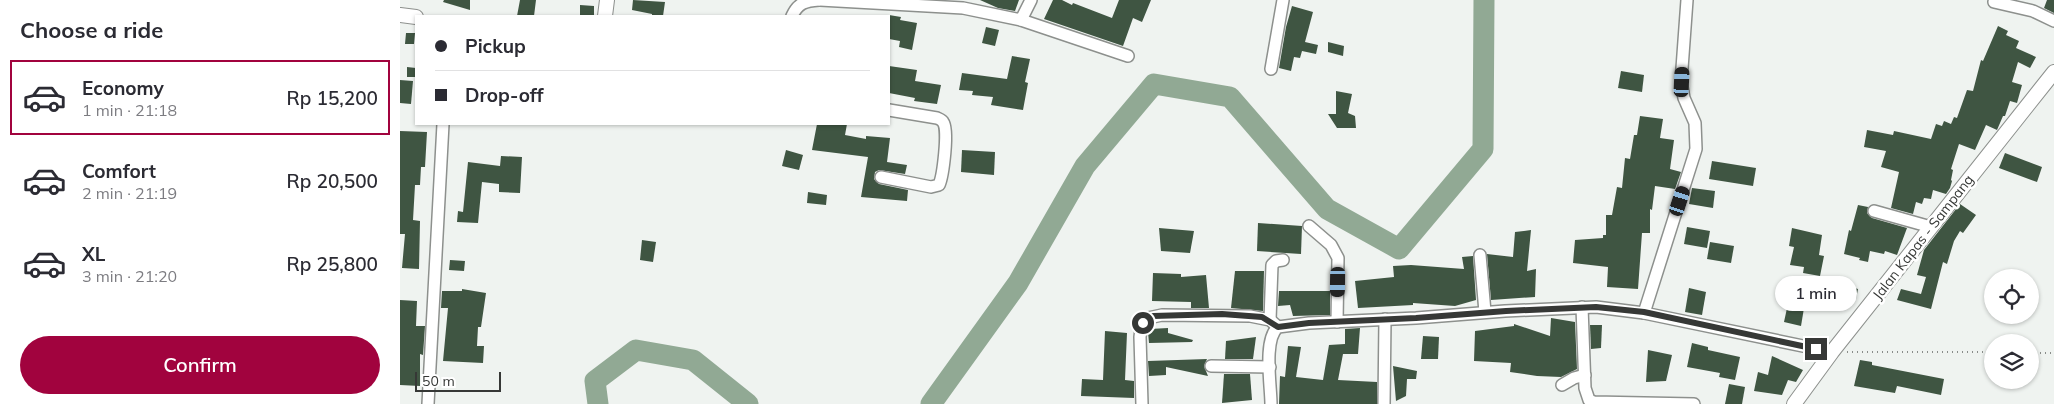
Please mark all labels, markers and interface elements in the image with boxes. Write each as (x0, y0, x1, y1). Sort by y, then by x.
text: Choose a ride (20, 16, 163, 44)
text: Pickup (465, 34, 526, 58)
car (1673, 67, 1690, 97)
icon: car (22, 75, 67, 120)
text: Economy (82, 76, 164, 100)
text: Drop-off (465, 83, 543, 107)
text: Rp 15,200 (287, 86, 378, 110)
text: 1 min · 21:18 (82, 100, 177, 120)
icon: car (22, 158, 67, 203)
text: Comfort (82, 159, 156, 183)
text: Rp 20,500 (287, 169, 378, 193)
street label: Jalan Kapas - Sampang (1869, 171, 1977, 303)
text: 2 min · 21:19 (82, 183, 177, 203)
car (1668, 184, 1691, 218)
icon: car (22, 241, 67, 286)
text: XL (82, 242, 105, 266)
text: Rp 25,800 (287, 252, 378, 276)
text: 3 min · 21:20 (82, 266, 177, 286)
car (1330, 267, 1345, 297)
map controls (1984, 269, 2039, 389)
button: locate (1984, 269, 2039, 324)
callout: 1 min (1775, 276, 1857, 312)
text: 1 min (1795, 283, 1837, 303)
route start (1132, 312, 1154, 334)
button: layers (1984, 334, 2039, 389)
button: Confirm (20, 336, 380, 394)
route end (1805, 338, 1827, 360)
scale bar (415, 369, 501, 392)
text: 50 m (422, 372, 455, 390)

